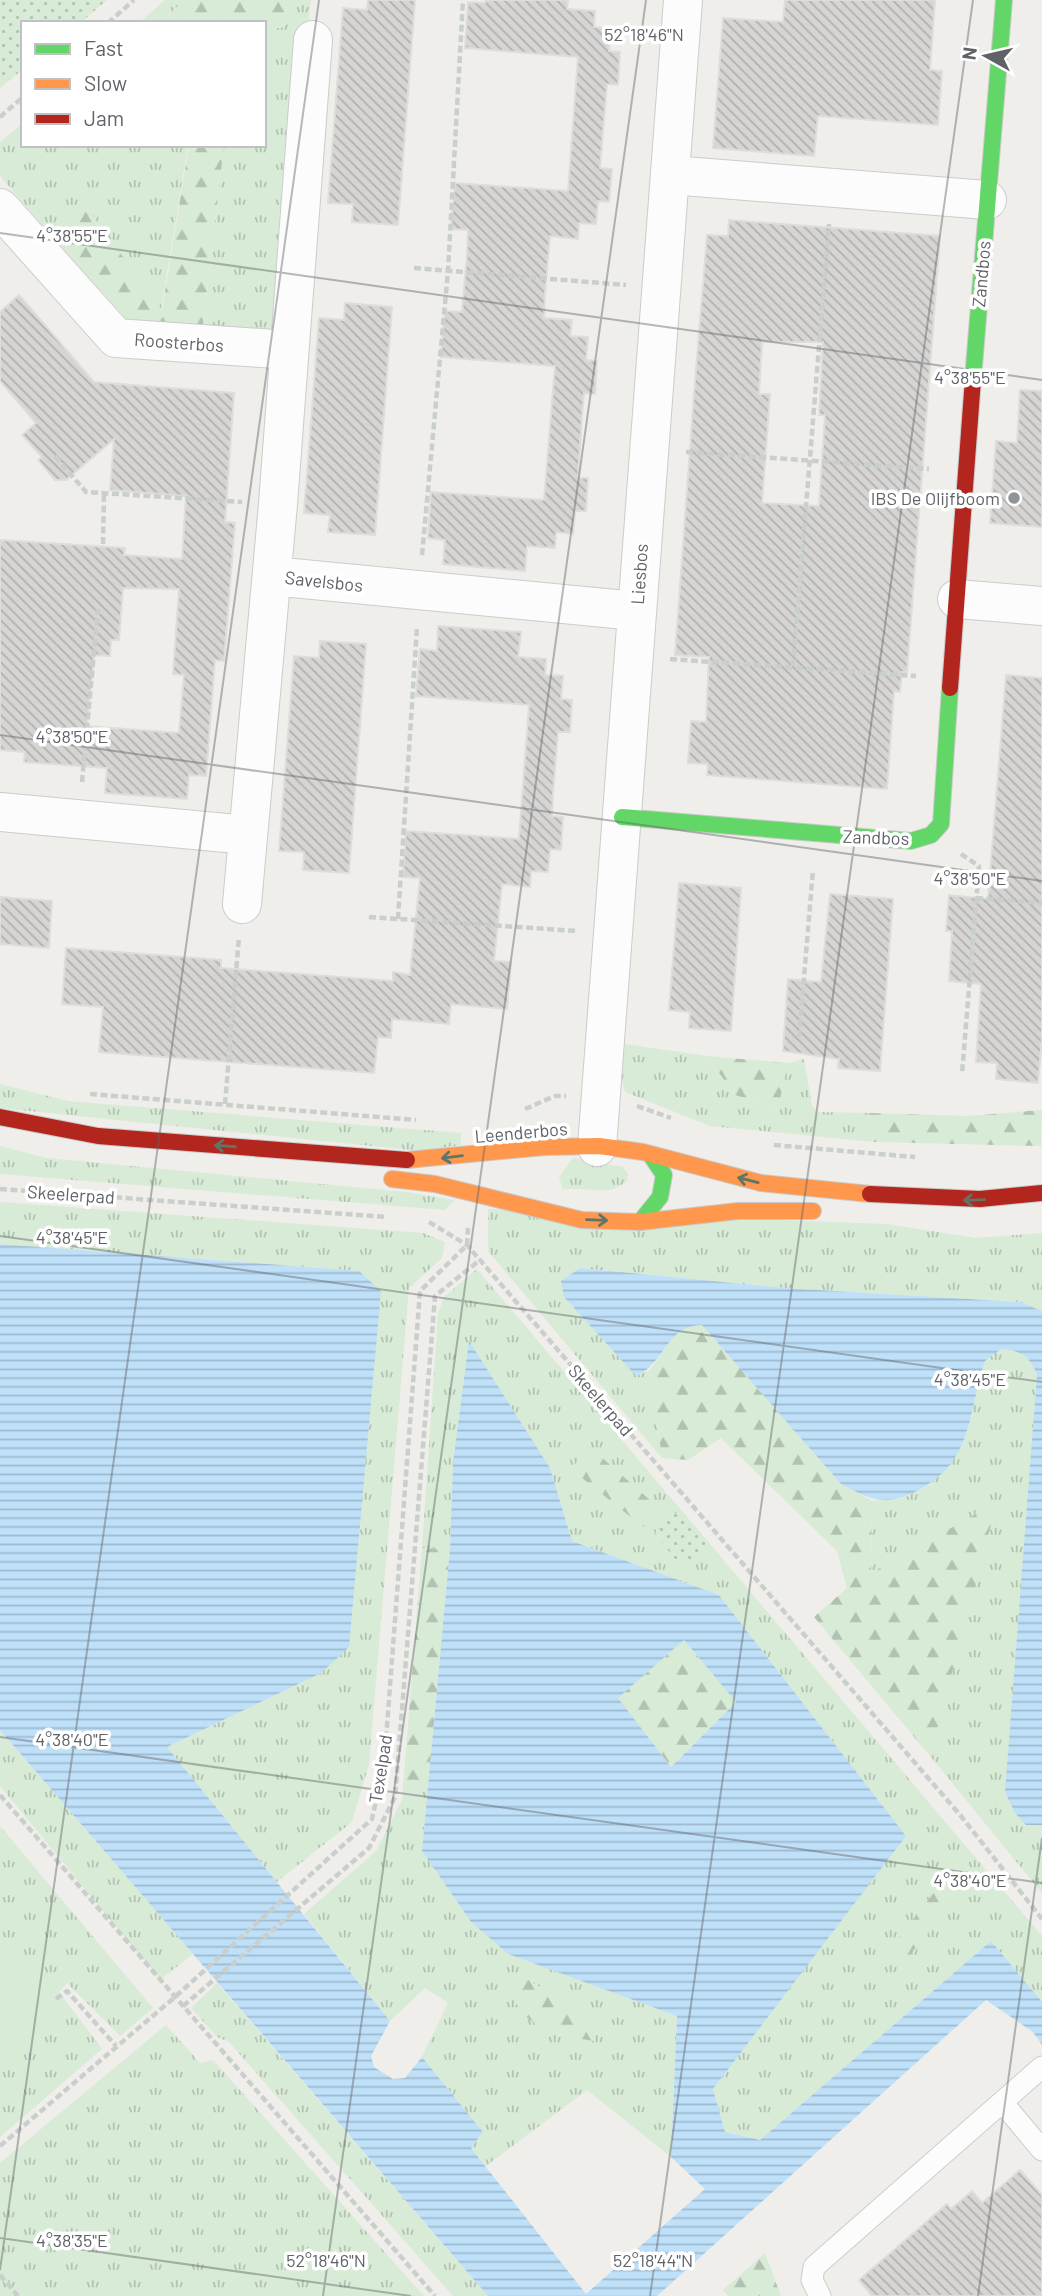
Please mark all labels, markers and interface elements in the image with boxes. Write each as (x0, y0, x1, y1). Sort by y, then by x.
legend (21, 21, 266, 147)
north arrow (951, 21, 1021, 91)
text: 52°18'46"N (604, 23, 684, 45)
text: Fast (84, 35, 124, 60)
text: N (956, 46, 981, 61)
text: Slow (84, 70, 127, 95)
text: Jam (84, 105, 124, 130)
text: 4°38'55"E (36, 224, 108, 246)
street label: Zandbos (967, 240, 995, 308)
street label: Roosterbos (133, 328, 225, 356)
text: 4°38'55"E (934, 366, 1006, 388)
place label: IBS De Olijfboom (871, 487, 1000, 509)
marker: IBS De Olijfboom (1006, 490, 1022, 506)
street label: Liesbos (626, 543, 652, 605)
street label: Savelsbos (284, 566, 364, 596)
text: 4°38'50"E (36, 725, 108, 747)
street label: Zandbos (842, 825, 910, 849)
text: 4°38'50"E (934, 867, 1006, 889)
street label: Leenderbos (474, 1117, 568, 1147)
one-way arrow (214, 1139, 237, 1152)
one-way arrow (441, 1151, 464, 1164)
one-way arrow (737, 1173, 760, 1186)
street label: Skeelerpad (27, 1180, 115, 1208)
one-way arrow (963, 1193, 986, 1206)
one-way arrow (585, 1214, 608, 1227)
text: 4°38'45"E (36, 1226, 108, 1248)
street label: Skeelerpad (564, 1360, 638, 1440)
text: 4°38'45"E (934, 1368, 1006, 1390)
text: 4°38'40"E (35, 1728, 109, 1750)
street label: Texelpad (364, 1733, 396, 1805)
text: 4°38'40"E (933, 1869, 1007, 1891)
text: 4°38'35"E (36, 2229, 108, 2251)
text: 52°18'46"N (286, 2249, 366, 2271)
text: 52°18'44"N (613, 2249, 693, 2271)

